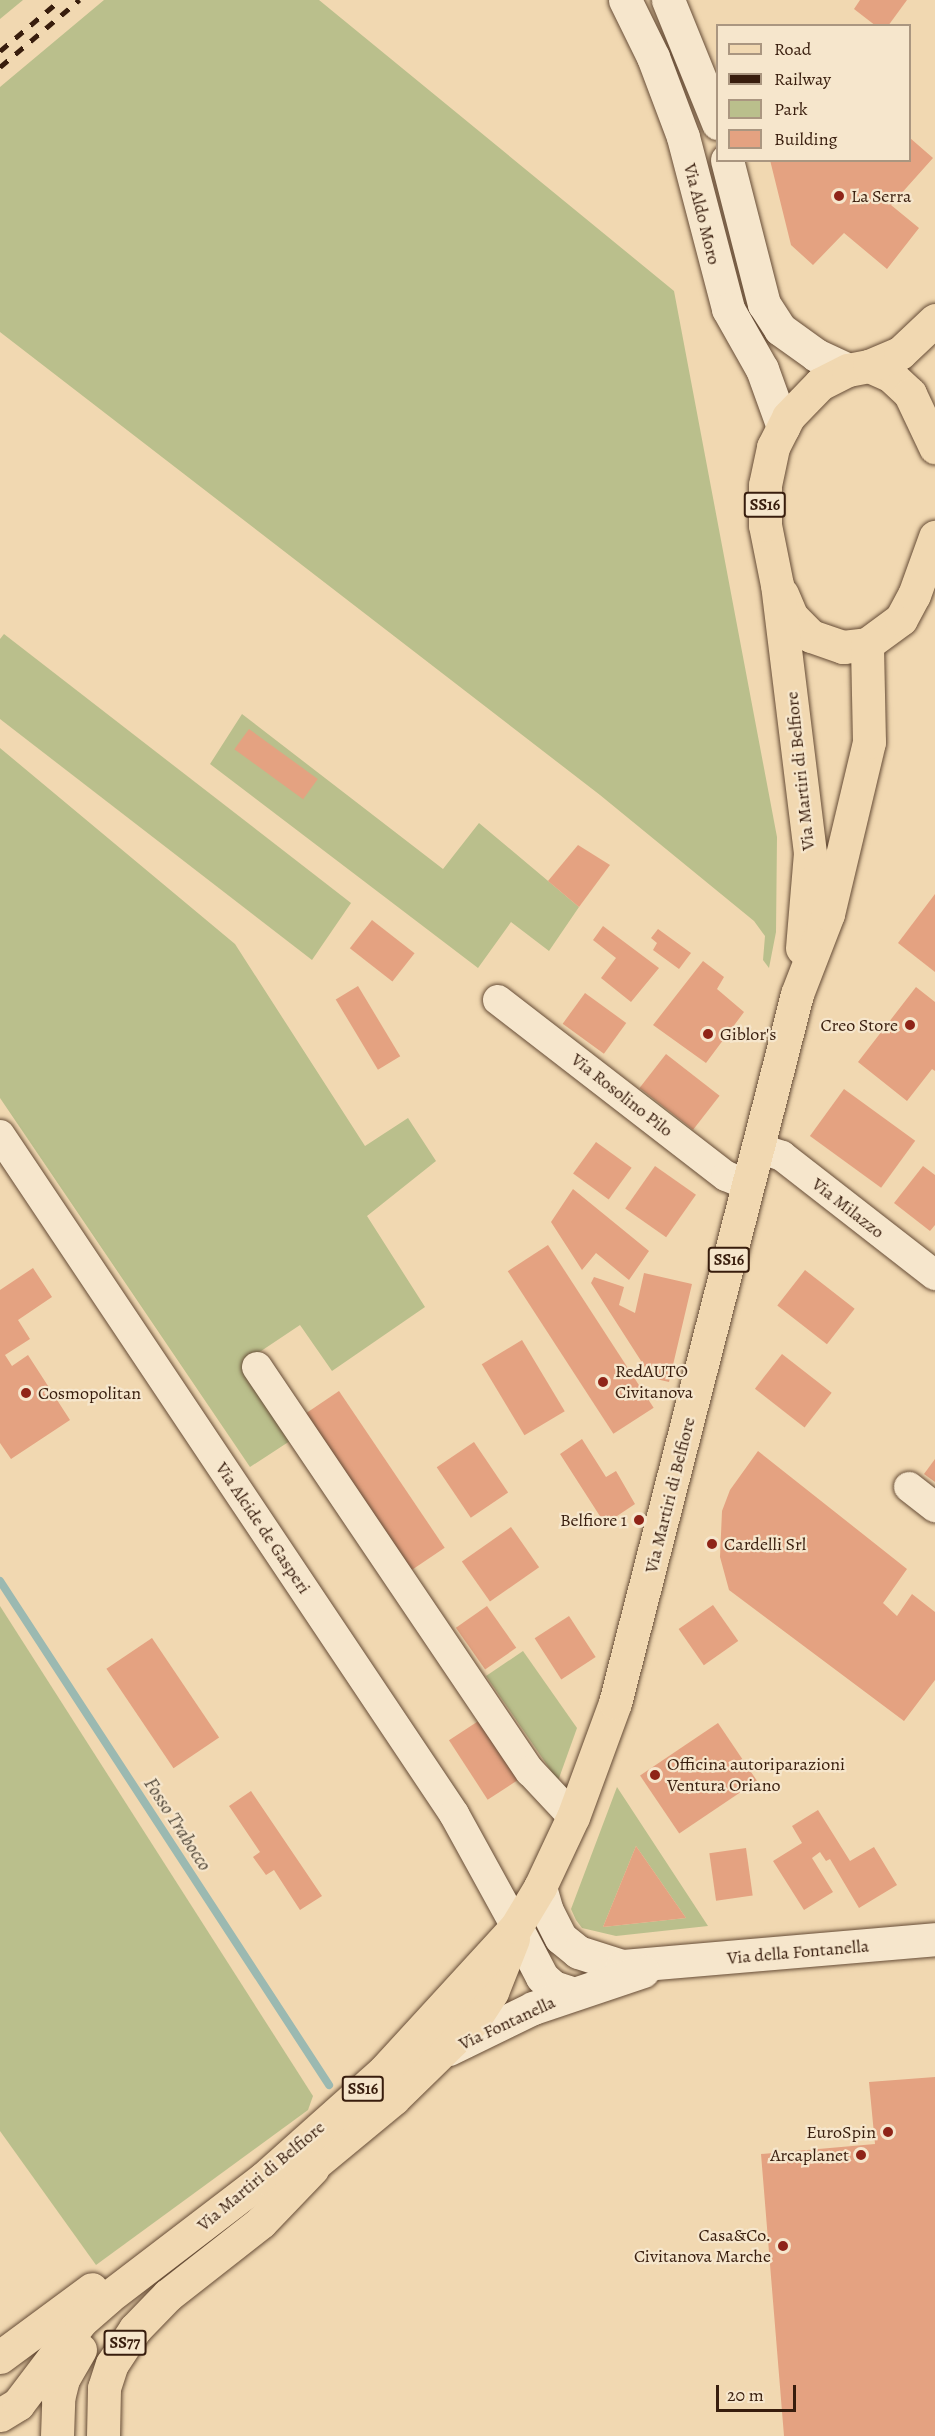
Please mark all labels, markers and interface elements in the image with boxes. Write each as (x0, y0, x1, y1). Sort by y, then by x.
legend (716, 24, 911, 162)
text: Road (774, 37, 811, 61)
text: Railway (774, 67, 831, 91)
text: Park (774, 97, 808, 121)
text: Building (774, 127, 838, 151)
street label: Via Aldo Moro (679, 161, 725, 267)
place label: La Serra (851, 185, 911, 207)
marker: La Serra (832, 189, 846, 203)
road number: SS16 (742, 492, 788, 518)
street label: Via Martiri di Belfiore (781, 690, 819, 852)
place label: Creo Store (821, 1014, 898, 1036)
marker: Creo Store (903, 1018, 917, 1032)
place label: Giblor's (720, 1023, 777, 1045)
marker: Giblor's (701, 1027, 715, 1041)
street label: Via Rosolino Pilo (567, 1049, 677, 1141)
street label: Via Milazzo (808, 1173, 888, 1243)
road number: SS16 (706, 1247, 752, 1273)
place label: RedAUTO Civitanova (615, 1361, 693, 1404)
marker: RedAUTO Civitanova (596, 1375, 610, 1389)
place label: Cosmopolitan (38, 1382, 141, 1404)
marker: Cosmopolitan (19, 1386, 33, 1400)
street label: Via Martiri di Belfiore (640, 1415, 700, 1575)
street label: Via Alcide de Gasperi (211, 1458, 315, 1598)
place label: Belfiore 1 (560, 1509, 627, 1531)
marker: Belfiore 1 (632, 1513, 646, 1527)
place label: Cardelli Srl (724, 1533, 806, 1555)
marker: Cardelli Srl (705, 1537, 719, 1551)
place label: Officina autoriparazioni Ventura Oriano (667, 1754, 845, 1796)
marker: Officina autoriparazioni Ventura Oriano (648, 1768, 662, 1782)
water label: Fosso Trabocco (139, 1773, 217, 1875)
street label: Via della Fontanella (726, 1935, 870, 1969)
street label: Via Fontanella (455, 1991, 559, 2055)
road number: SS16 (340, 2076, 386, 2102)
street label: Via Martiri di Belfiore (193, 2116, 329, 2236)
place label: EuroSpin (806, 2121, 876, 2143)
marker: EuroSpin (881, 2125, 895, 2139)
place label: Arcaplanet (770, 2144, 849, 2166)
marker: Arcaplanet (854, 2148, 868, 2162)
place label: Casa&Co. Civitanova Marche (634, 2225, 771, 2268)
marker: Casa&Co. Civitanova Marche (776, 2239, 790, 2253)
road number: SS77 (102, 2330, 148, 2356)
scale bar (719, 2373, 798, 2411)
text: 20 m (727, 2383, 764, 2407)

